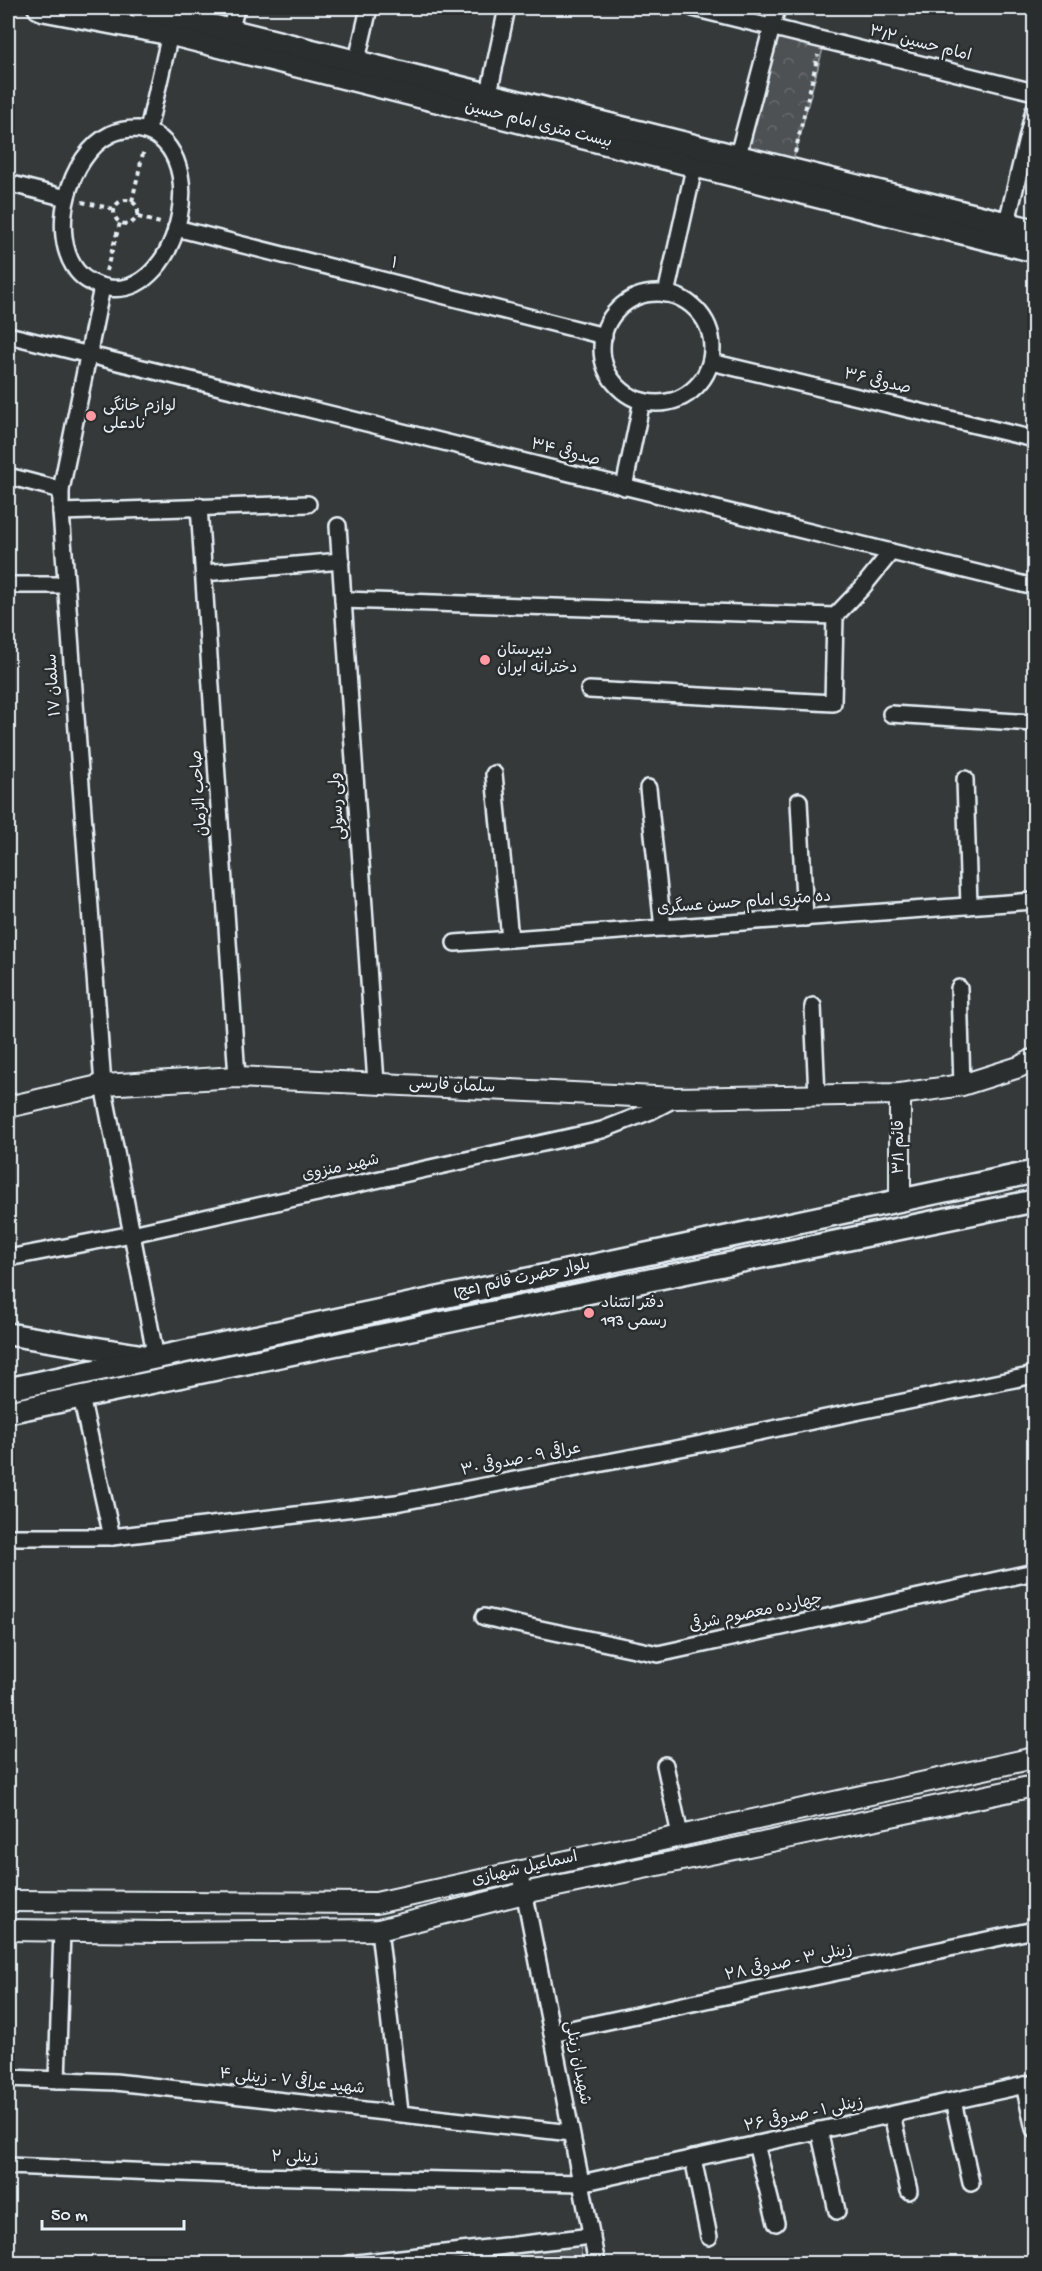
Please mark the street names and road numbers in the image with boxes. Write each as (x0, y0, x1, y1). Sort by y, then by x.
street label: امام حسین ۳/۲ (867, 23, 973, 67)
street label: بیست متری امام حسین (462, 99, 614, 153)
street label: ۱ (389, 255, 399, 275)
street label: صدوقی ۳۶ (842, 362, 913, 400)
street label: صدوقی ۳۴ (528, 432, 603, 472)
street label: سلمان ۱۷ (43, 653, 67, 717)
street label: صاحب الزمان (189, 749, 213, 837)
street label: ولی رسولی (327, 771, 351, 841)
street label: ده متری امام حسن عسگری (656, 885, 832, 920)
street label: سلمان فارسی (408, 1075, 496, 1099)
street label: قائم ۳/۱ (891, 1120, 910, 1174)
street label: شهید منزوی (301, 1152, 381, 1186)
street label: بلوار حضرت قائم (عج) (452, 1256, 592, 1304)
street label: عراقی ۹ - صدوقی ۳۰ (459, 1436, 583, 1482)
street label: چهارده معصوم شرقی (687, 1587, 824, 1637)
street label: اسماعیل شهبازی (470, 1849, 580, 1891)
street label: زینلی ۳ - صدوقی ۲۸ (723, 1937, 854, 1987)
street label: شهیدان زینلی (559, 2019, 593, 2107)
street label: شهید عراقی ۷ - زینلی ۴ (218, 2062, 366, 2100)
street label: زینلی ۱ - صدوقی ۲۶ (742, 2090, 865, 2138)
street label: زینلی ۲ (271, 2149, 319, 2169)

